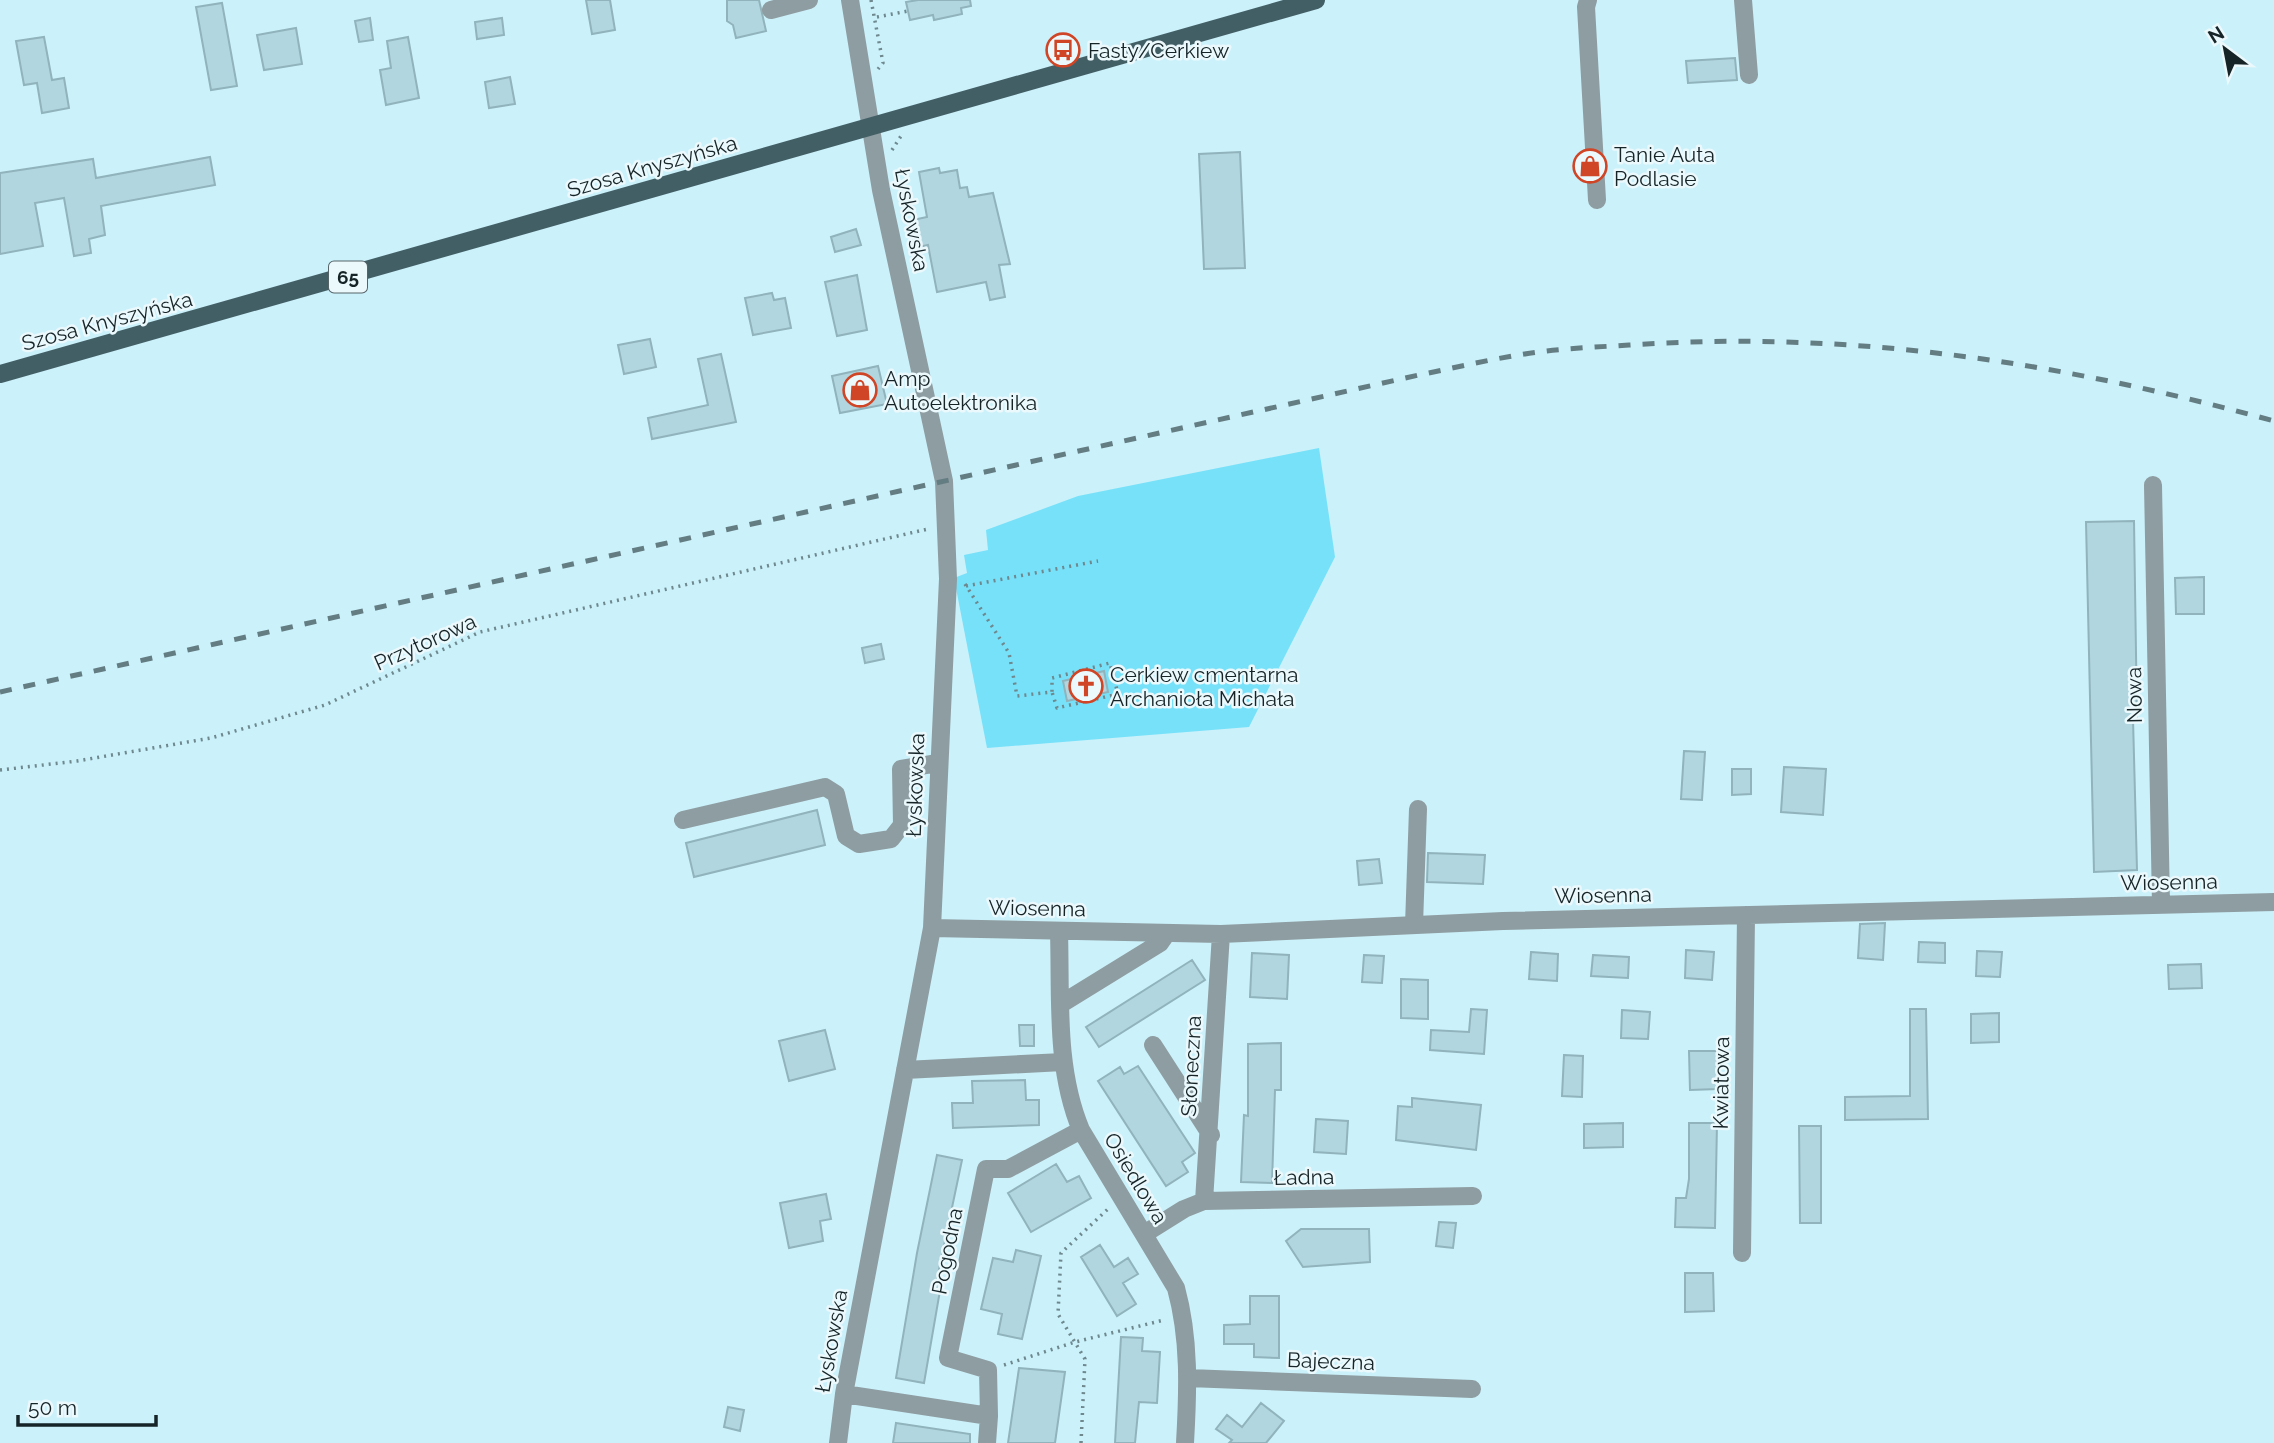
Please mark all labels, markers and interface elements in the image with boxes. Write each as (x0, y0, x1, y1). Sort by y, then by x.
north arrow (2190, 14, 2260, 84)
text: N (2204, 21, 2228, 48)
bus stop icon: Fasty/Cerkiew (1044, 31, 1082, 69)
place label: Fasty/Cerkiew (1088, 38, 1229, 63)
street label: Szosa Knyszyńska (564, 130, 740, 202)
place label: Tanie Auta Podlasie (1614, 142, 1715, 191)
shop icon: Tanie Auta Podlasie (1571, 147, 1609, 185)
street label: Łyskowska (890, 167, 934, 273)
road number: 65 (329, 262, 367, 292)
street label: Szosa Knyszyńska (19, 286, 195, 356)
place label: Amp Autoelektronika (884, 366, 1037, 415)
shop icon: Amp Autoelektronika (841, 371, 879, 409)
street label: Przytorowa (370, 608, 480, 676)
place label: Cerkiew cmentarna Archanioła Michała (1110, 662, 1299, 711)
church icon: Cerkiew cmentarna Archanioła Michała (1067, 667, 1105, 705)
street label: Nowa (2121, 667, 2147, 723)
street label: Łyskowska (901, 733, 929, 837)
street label: Wiosenna (2120, 869, 2218, 895)
street label: Wiosenna (1554, 882, 1652, 908)
street label: Wiosenna (988, 895, 1086, 921)
street label: Słoneczna (1176, 1015, 1206, 1117)
street label: Kwiatowa (1708, 1036, 1734, 1130)
street label: Osiedlowa (1099, 1128, 1173, 1228)
street label: Ładna (1273, 1164, 1335, 1190)
street label: Pogodna (926, 1206, 968, 1296)
street label: Łyskowska (810, 1288, 852, 1394)
street label: Bajeczna (1287, 1347, 1375, 1375)
scale bar (18, 1384, 156, 1428)
text: 50 m (28, 1395, 77, 1420)

